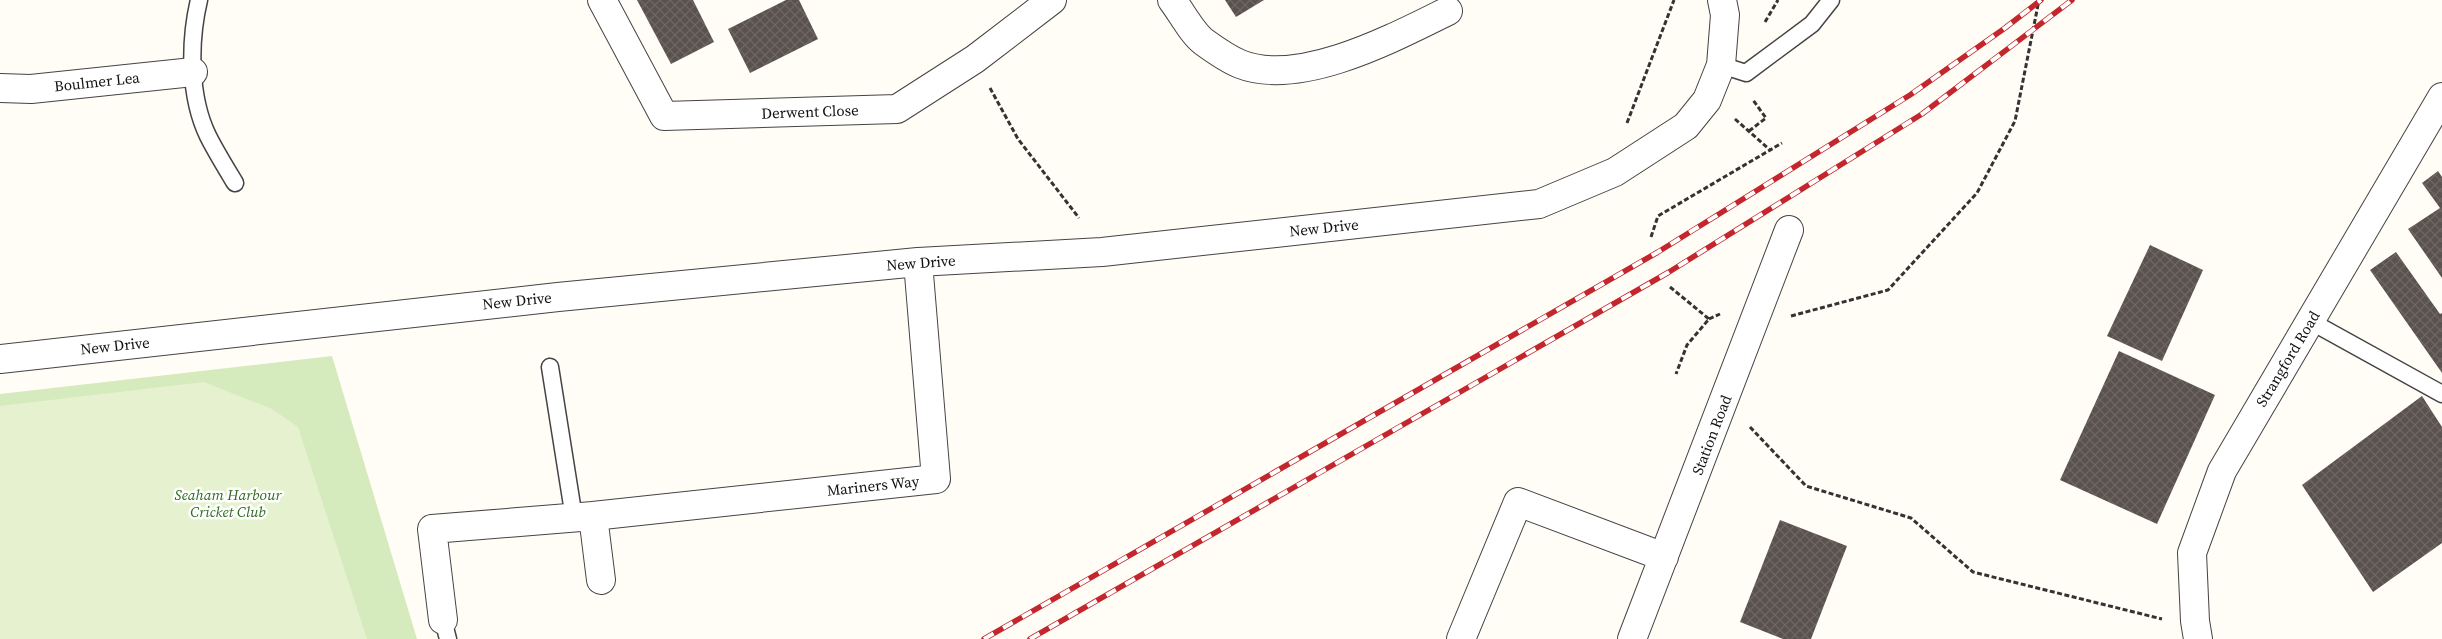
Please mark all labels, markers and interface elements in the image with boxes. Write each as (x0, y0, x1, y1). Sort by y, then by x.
street label: Boulmer Lea (53, 67, 141, 96)
street label: Derwent Close (761, 99, 859, 124)
street label: New Drive (1288, 213, 1360, 242)
street label: New Drive (886, 250, 957, 275)
street label: New Drive (481, 286, 553, 315)
street label: Strangford Road (2251, 306, 2325, 411)
street label: New Drive (79, 331, 151, 360)
street label: Station Road (1687, 391, 1737, 478)
street label: Mariners Way (826, 470, 920, 501)
park label: Seaham Harbour Cricket Club (175, 484, 282, 522)

